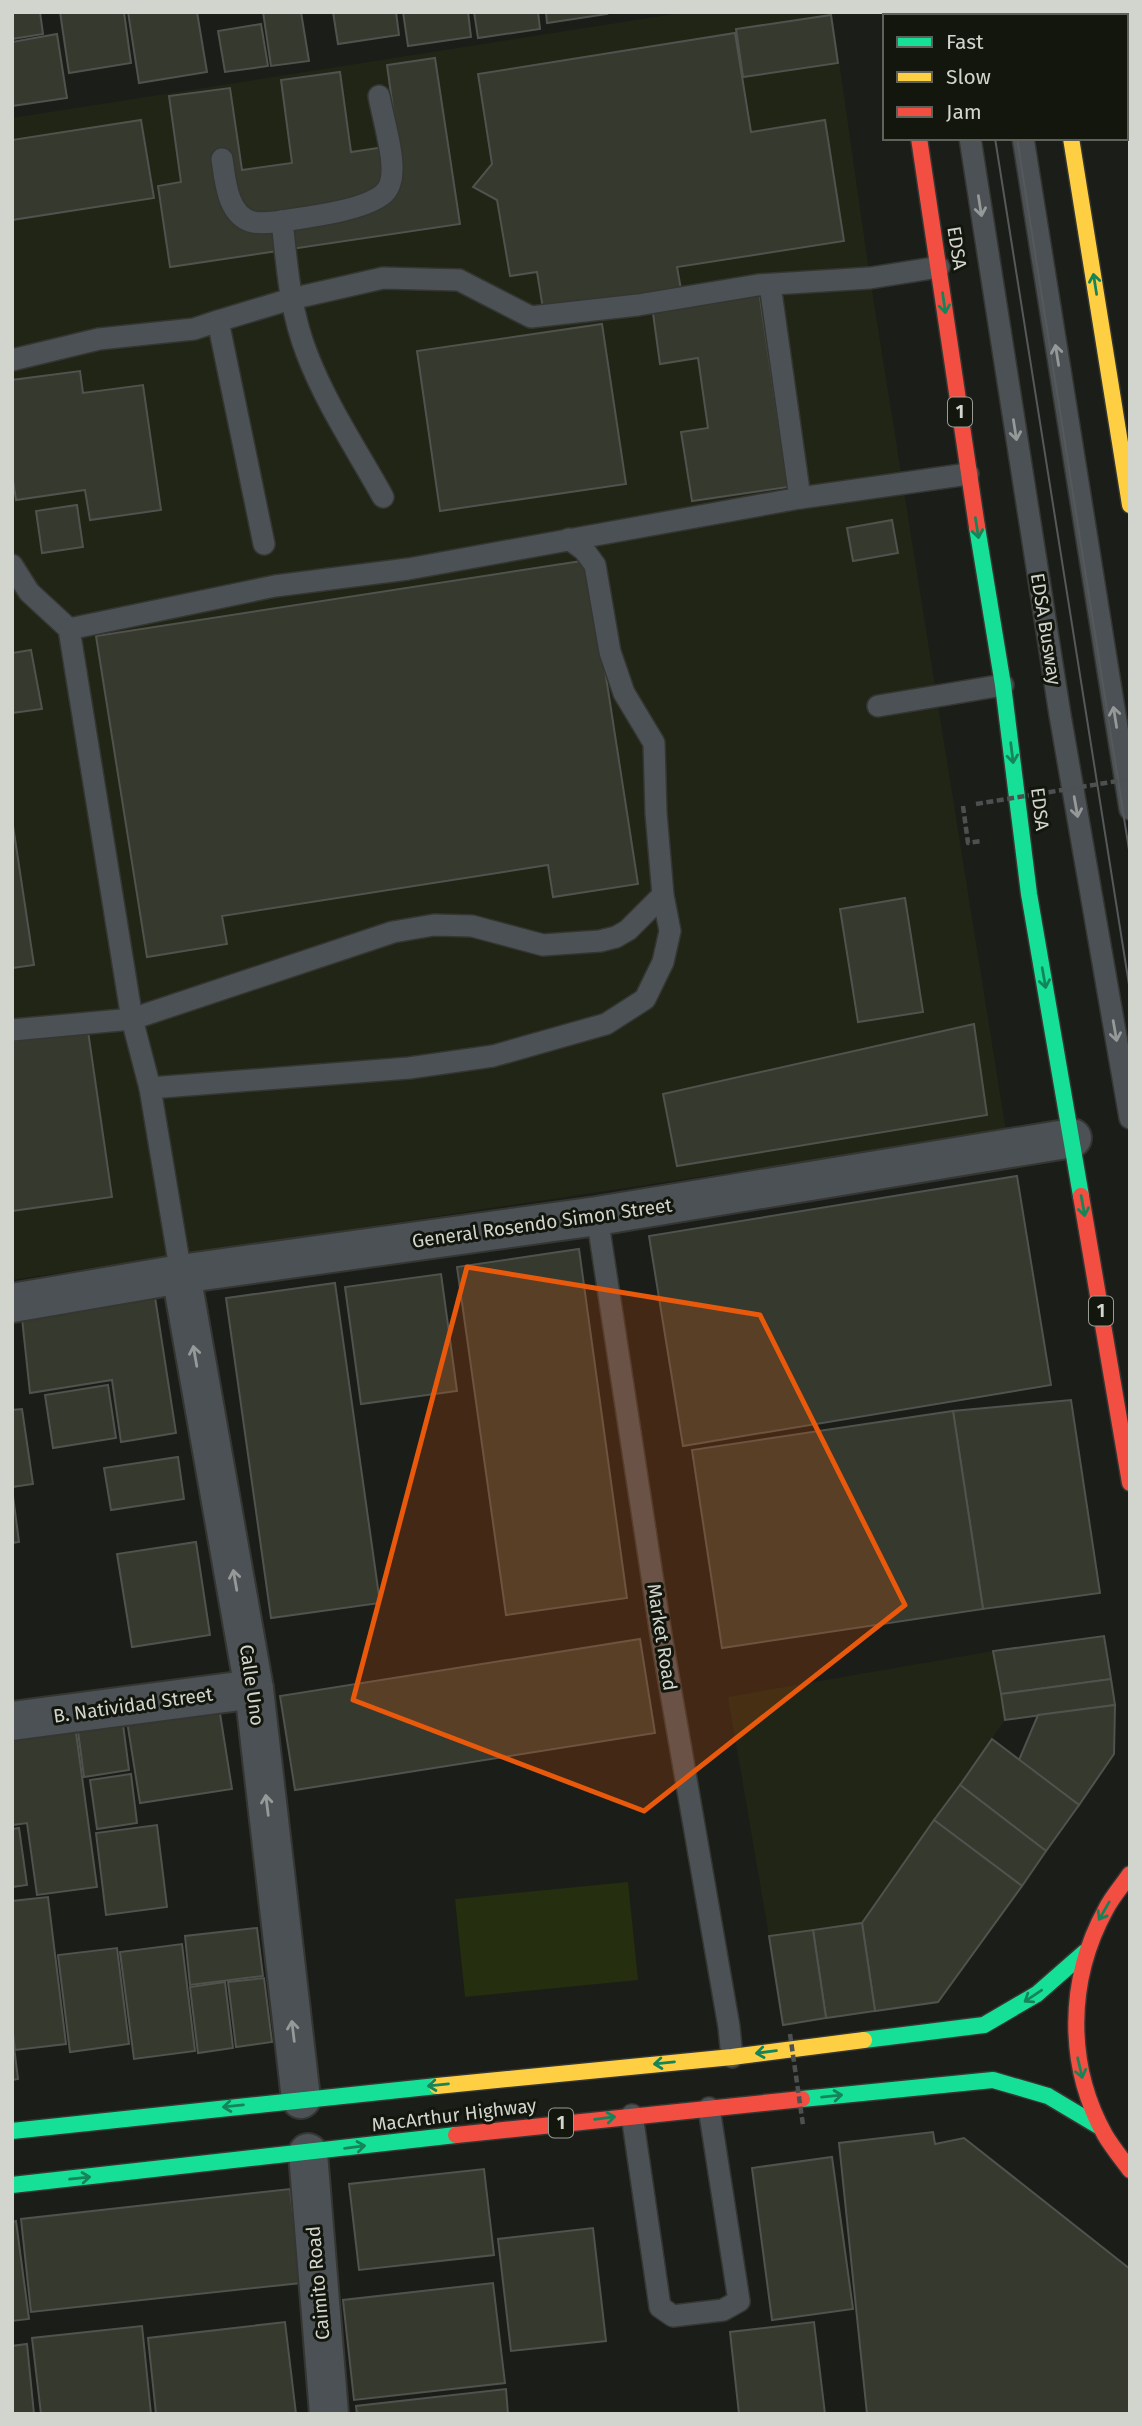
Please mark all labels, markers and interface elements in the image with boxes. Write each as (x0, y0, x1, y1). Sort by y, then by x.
legend (883, 14, 1128, 140)
text: Fast (946, 29, 984, 55)
text: Slow (946, 64, 991, 90)
text: Jam (946, 99, 982, 125)
one-way arrow (974, 194, 987, 217)
street label: EDSA (942, 225, 972, 271)
one-way arrow (1088, 273, 1101, 296)
one-way arrow (938, 291, 951, 313)
one-way arrow (1050, 344, 1063, 367)
road number: 1 (948, 398, 972, 426)
one-way arrow (1009, 419, 1022, 441)
one-way arrow (971, 516, 984, 539)
street label: EDSA Busway (1026, 572, 1066, 687)
one-way arrow (1108, 706, 1121, 729)
one-way arrow (1005, 741, 1018, 763)
street label: EDSA (1026, 786, 1054, 832)
one-way arrow (1070, 795, 1083, 818)
one-way arrow (1038, 966, 1051, 989)
one-way arrow (1109, 1019, 1122, 1042)
street label: General Rosendo Simon Street (411, 1193, 674, 1253)
one-way arrow (1077, 1194, 1090, 1217)
road number: 1 (1089, 1296, 1113, 1326)
one-way arrow (188, 1345, 201, 1368)
one-way arrow (228, 1569, 241, 1592)
street label: Market Road (642, 1582, 682, 1692)
street label: Calle Uno (235, 1643, 269, 1727)
street label: B. Natividad Street (52, 1682, 214, 1728)
one-way arrow (261, 1794, 274, 1817)
one-way arrow (1097, 1900, 1111, 1920)
one-way arrow (1024, 1988, 1043, 2003)
one-way arrow (286, 2020, 299, 2043)
one-way arrow (755, 2046, 778, 2059)
one-way arrow (1074, 2056, 1087, 2079)
one-way arrow (653, 2057, 676, 2070)
one-way arrow (427, 2079, 450, 2092)
one-way arrow (820, 2089, 842, 2102)
street label: MacArthur Highway (370, 2093, 538, 2137)
one-way arrow (222, 2100, 245, 2113)
road number: 1 (549, 2108, 573, 2138)
one-way arrow (593, 2111, 616, 2124)
one-way arrow (343, 2141, 366, 2154)
one-way arrow (68, 2171, 91, 2184)
street label: Caimito Road (302, 2225, 334, 2341)

